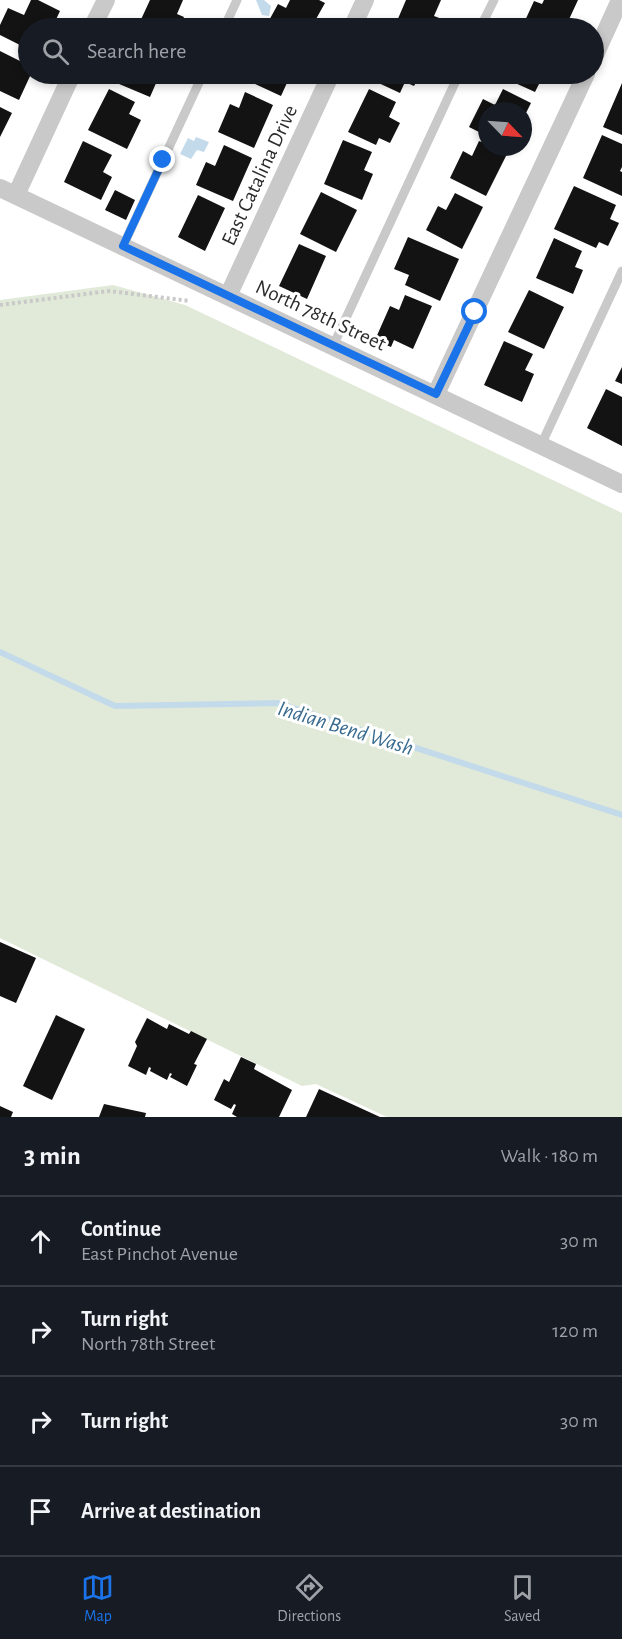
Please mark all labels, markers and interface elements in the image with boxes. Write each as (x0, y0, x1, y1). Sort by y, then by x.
search box (18, 18, 604, 84)
icon: search (39, 35, 72, 68)
text: Search here (87, 40, 186, 62)
street label: East Catalina Drive (218, 102, 301, 249)
north arrow (478, 102, 532, 156)
route end (149, 146, 175, 172)
street label: North 78th Street (252, 276, 389, 355)
route start (461, 298, 487, 324)
water label: Indian Bend Wash (275, 697, 416, 759)
text: 3 min (24, 1143, 81, 1169)
text: Walk · 180 m (501, 1146, 598, 1166)
text: Continue (81, 1218, 161, 1240)
icon: ahead (24, 1225, 57, 1258)
text: 30 m (560, 1231, 598, 1251)
text: East Pinchot Avenue (81, 1244, 238, 1264)
text: Turn right (81, 1308, 168, 1330)
icon: right (24, 1315, 57, 1348)
text: 120 m (552, 1321, 598, 1341)
text: North 78th Street (81, 1334, 215, 1354)
icon: right (24, 1405, 57, 1438)
text: Turn right (81, 1410, 168, 1432)
text: 30 m (560, 1411, 598, 1431)
icon: arrive (24, 1495, 57, 1528)
text: Arrive at destination (81, 1500, 261, 1522)
tab: Map (81, 1571, 114, 1626)
tab: Directions (277, 1571, 341, 1626)
tab: Saved (504, 1571, 541, 1626)

